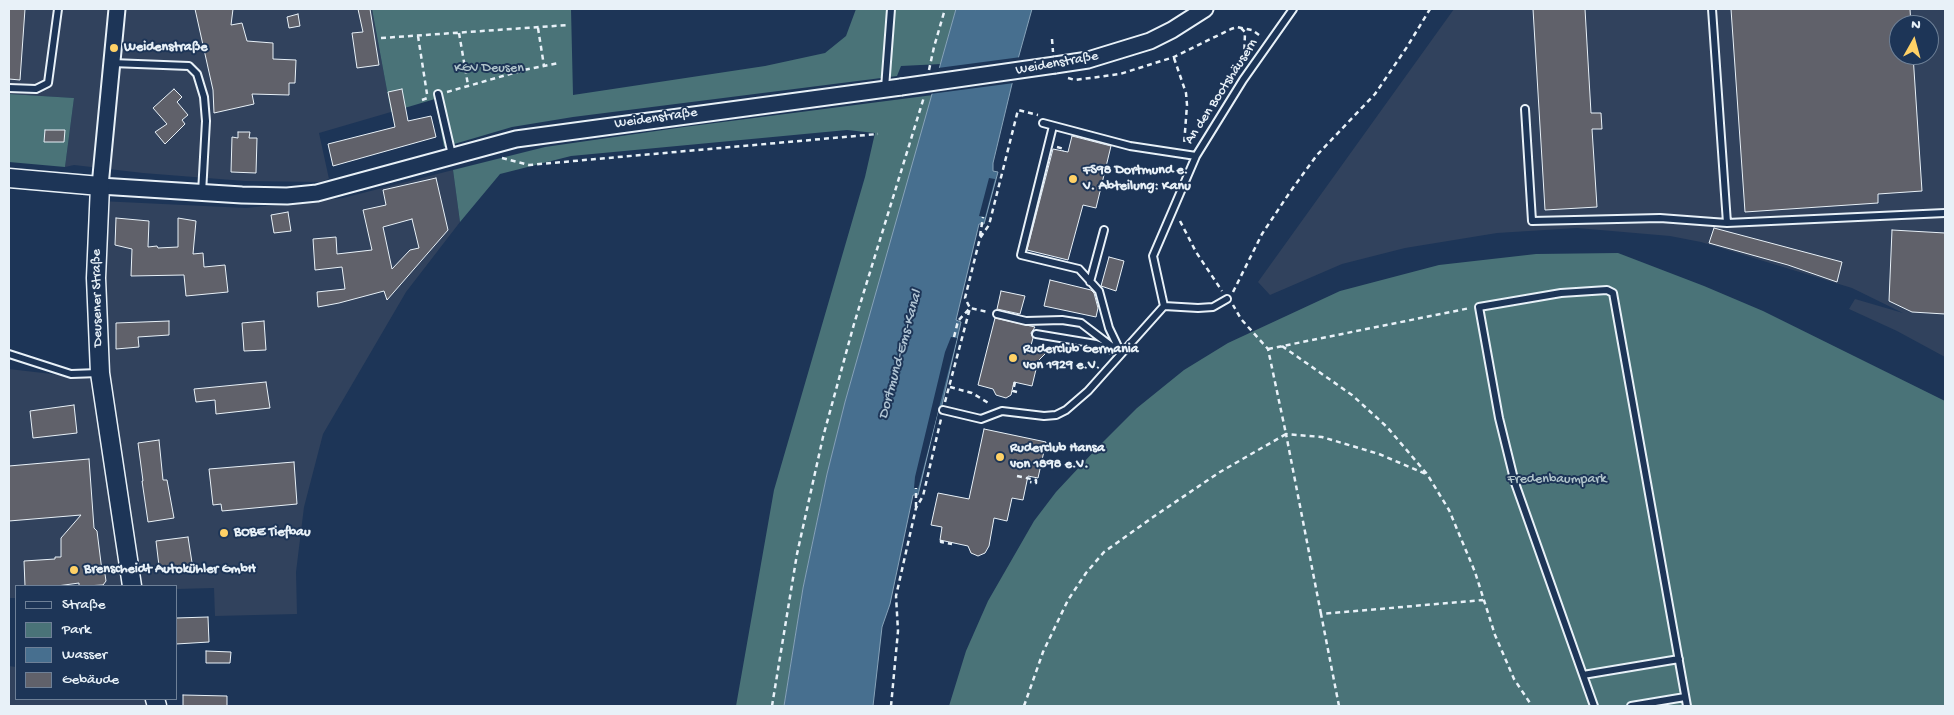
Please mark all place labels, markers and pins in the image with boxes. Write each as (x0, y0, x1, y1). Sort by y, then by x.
place label: Weidenstraße (124, 40, 208, 56)
marker: Weidenstraße (108, 42, 120, 54)
place label: FS98 Dortmund e. V. Abteilung: Kanu (1083, 163, 1191, 196)
marker: FS98 Dortmund e. V. Abteilung: Kanu (1067, 173, 1079, 185)
place label: Ruderclub Germania von 1929 e.V. (1023, 342, 1139, 374)
marker: Ruderclub Germania von 1929 e.V. (1007, 352, 1019, 364)
place label: Ruderclub Hansa von 1898 e.V. (1010, 441, 1105, 474)
marker: Ruderclub Hansa von 1898 e.V. (994, 451, 1006, 463)
place label: BOBE Tiefbau (234, 525, 310, 541)
marker: BOBE Tiefbau (218, 527, 230, 539)
place label: Brenscheidt Autokühler GmbH (84, 562, 256, 578)
marker: Brenscheidt Autokühler GmbH (68, 564, 80, 576)

